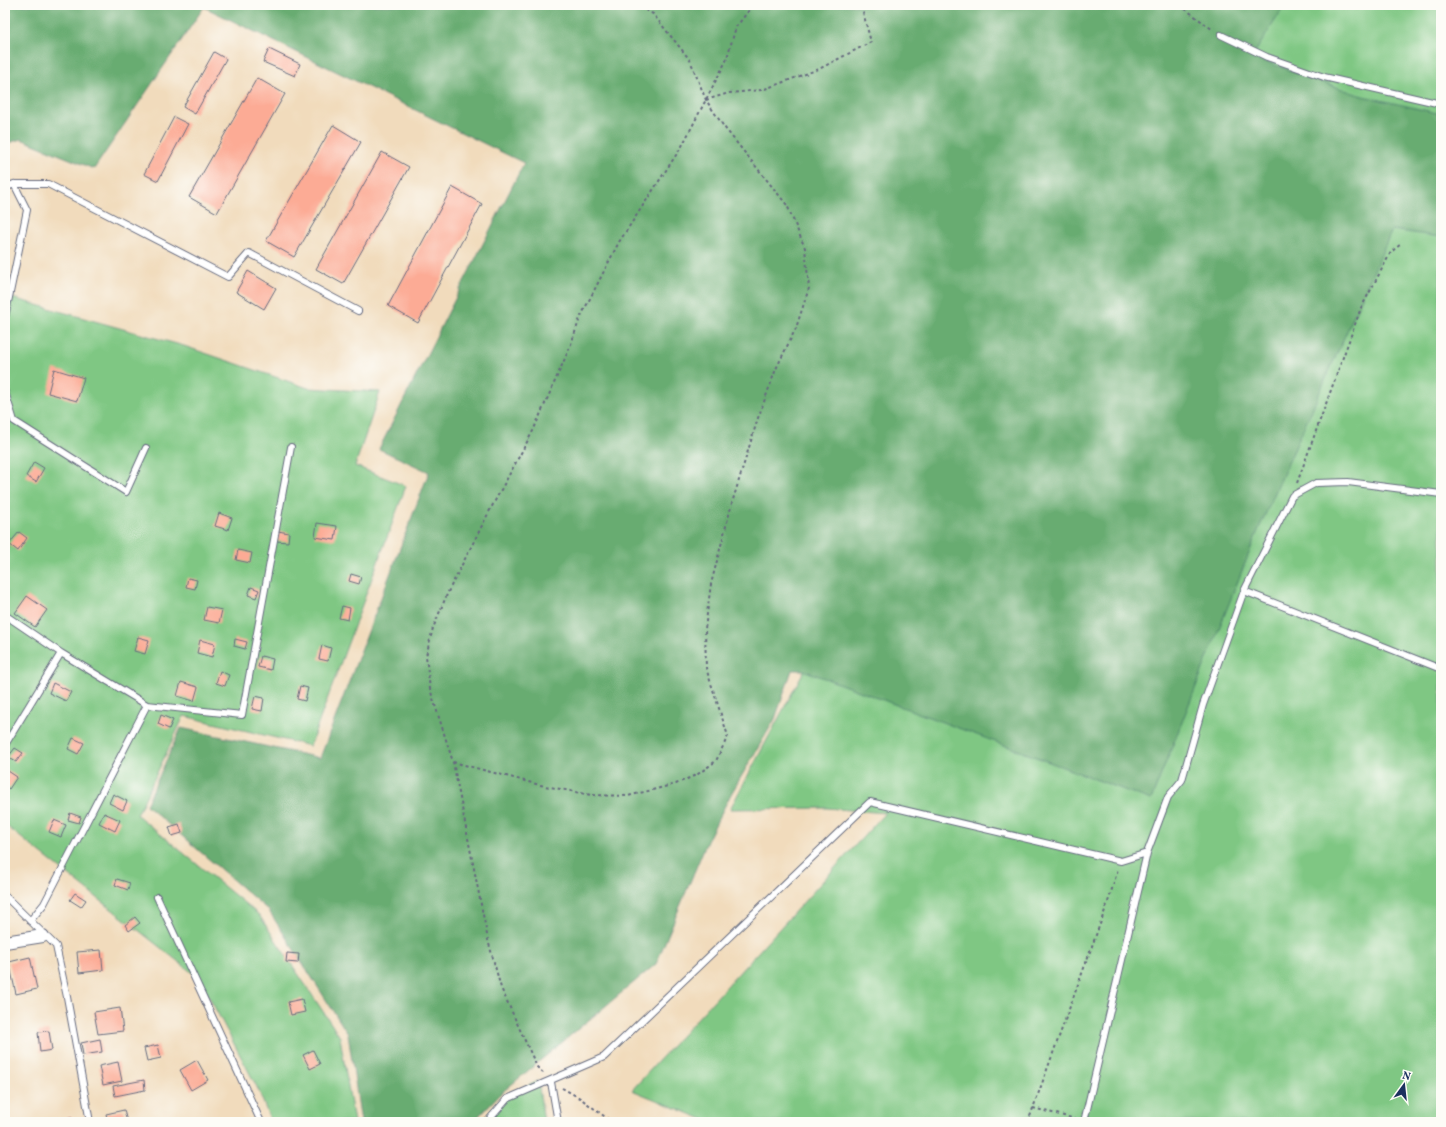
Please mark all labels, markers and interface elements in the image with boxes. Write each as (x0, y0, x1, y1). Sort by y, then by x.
north arrow (1384, 1065, 1424, 1105)
text: N (1400, 1069, 1412, 1085)

